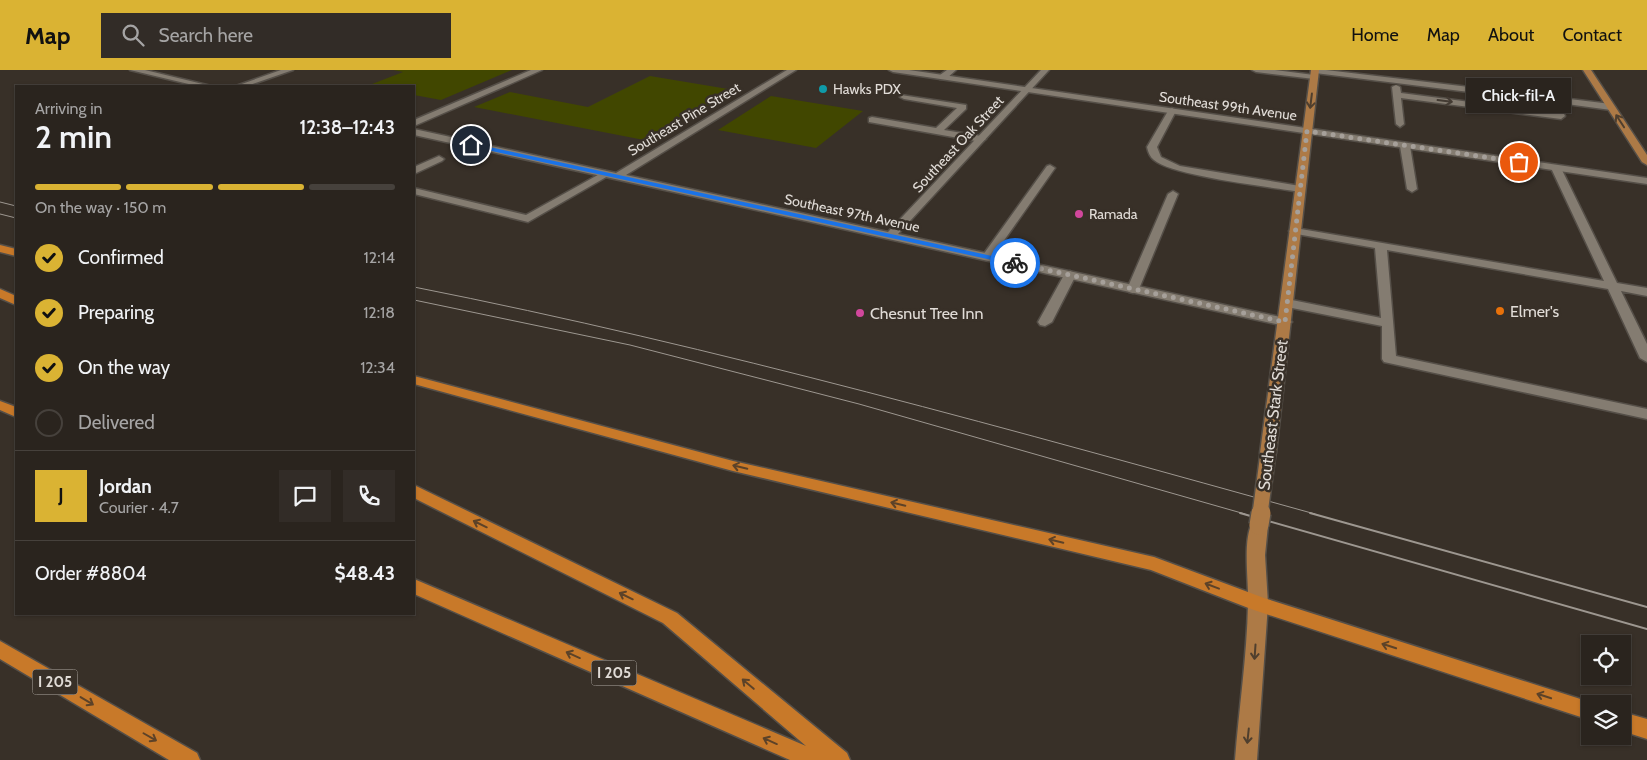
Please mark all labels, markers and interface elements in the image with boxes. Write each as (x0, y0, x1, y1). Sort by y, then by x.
search box (101, 13, 451, 58)
text: Map (25, 21, 71, 50)
icon: search (119, 21, 147, 49)
text: Search here (159, 24, 253, 47)
text: Home (1351, 24, 1399, 46)
text: Map (1427, 24, 1460, 46)
text: About (1488, 24, 1534, 46)
text: Contact (1562, 24, 1622, 46)
callout: Chick-fil-A (1466, 77, 1572, 112)
street label: Southeast Pine Street (624, 78, 744, 160)
place label: Hawks PDX (833, 80, 901, 98)
marker: Hawks PDX (817, 83, 829, 95)
text: Chick-fil-A (1482, 86, 1555, 105)
street label: Southeast 99th Avenue (1158, 87, 1298, 125)
street label: Southeast Oak Street (908, 92, 1008, 196)
one-way arrow (1306, 92, 1316, 108)
one-way arrow (1437, 96, 1453, 106)
text: Arriving in (35, 99, 102, 118)
one-way arrow (1615, 115, 1625, 129)
text: 12:38–12:43 (300, 116, 395, 139)
text: 2 min (35, 117, 112, 156)
pin (450, 124, 492, 166)
icon: home (457, 131, 485, 159)
pin (1498, 141, 1540, 183)
icon: bag (1505, 148, 1533, 176)
street label: Southeast 97th Avenue (783, 190, 921, 236)
text: On the way · 150 m (35, 198, 166, 217)
place label: Ramada (1089, 205, 1138, 223)
marker: Ramada (1073, 208, 1085, 220)
courier (990, 238, 1040, 288)
icon: check (35, 244, 63, 272)
text: Confirmed (78, 246, 164, 269)
text: 12:14 (364, 248, 395, 267)
icon: bike (1001, 249, 1029, 277)
icon: check (35, 299, 63, 327)
text: Preparing (78, 301, 154, 324)
place label: Elmer's (1510, 302, 1559, 321)
text: 12:18 (363, 303, 395, 322)
place label: Chesnut Tree Inn (870, 304, 983, 323)
marker: Elmer's (1494, 305, 1506, 317)
marker: Chesnut Tree Inn (854, 307, 866, 319)
street label: Southeast Stark Street (1254, 338, 1292, 491)
icon: check (35, 354, 63, 382)
text: On the way (78, 356, 170, 379)
text: 12:34 (360, 358, 395, 377)
text: Delivered (78, 411, 155, 434)
one-way arrow (732, 462, 748, 471)
button: chat (279, 470, 331, 522)
button: phone (343, 470, 395, 522)
text: Jordan (99, 475, 152, 498)
text: J (58, 484, 64, 507)
text: Courier · 4.7 (99, 498, 179, 517)
one-way arrow (891, 499, 907, 508)
one-way arrow (473, 519, 488, 529)
one-way arrow (1049, 536, 1065, 545)
text: Order #8804 (35, 562, 146, 585)
text: $48.43 (334, 562, 395, 585)
one-way arrow (1205, 581, 1220, 590)
one-way arrow (619, 591, 634, 600)
map controls (1581, 635, 1631, 745)
button: locate (1581, 635, 1631, 685)
one-way arrow (1382, 641, 1397, 650)
one-way arrow (1250, 644, 1259, 660)
one-way arrow (566, 649, 581, 659)
road number: I 205 (592, 660, 636, 686)
road number: I 205 (32, 670, 78, 694)
one-way arrow (742, 678, 755, 689)
one-way arrow (1536, 690, 1552, 700)
button: layers (1581, 695, 1631, 745)
one-way arrow (80, 696, 94, 706)
one-way arrow (1243, 728, 1253, 744)
one-way arrow (142, 733, 156, 743)
one-way arrow (763, 735, 778, 745)

